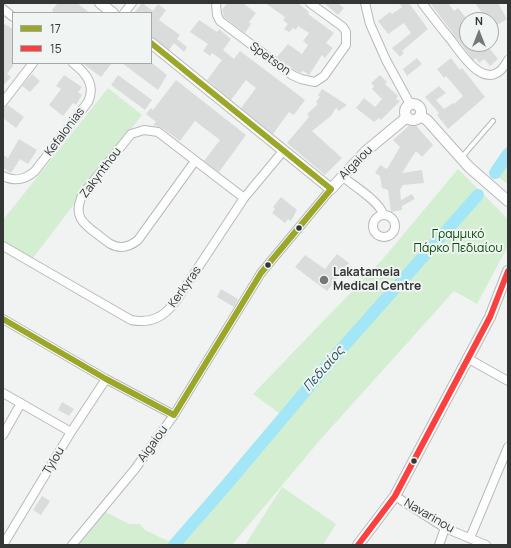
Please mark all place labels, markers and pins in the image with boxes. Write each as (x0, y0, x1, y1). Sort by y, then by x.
unlabelled marker (294, 223, 304, 233)
unlabelled marker (263, 260, 273, 270)
place label: Lakatameia Medical Centre (333, 266, 421, 294)
marker: Lakatameia Medical Centre (318, 274, 330, 286)
unlabelled marker (409, 456, 419, 466)

